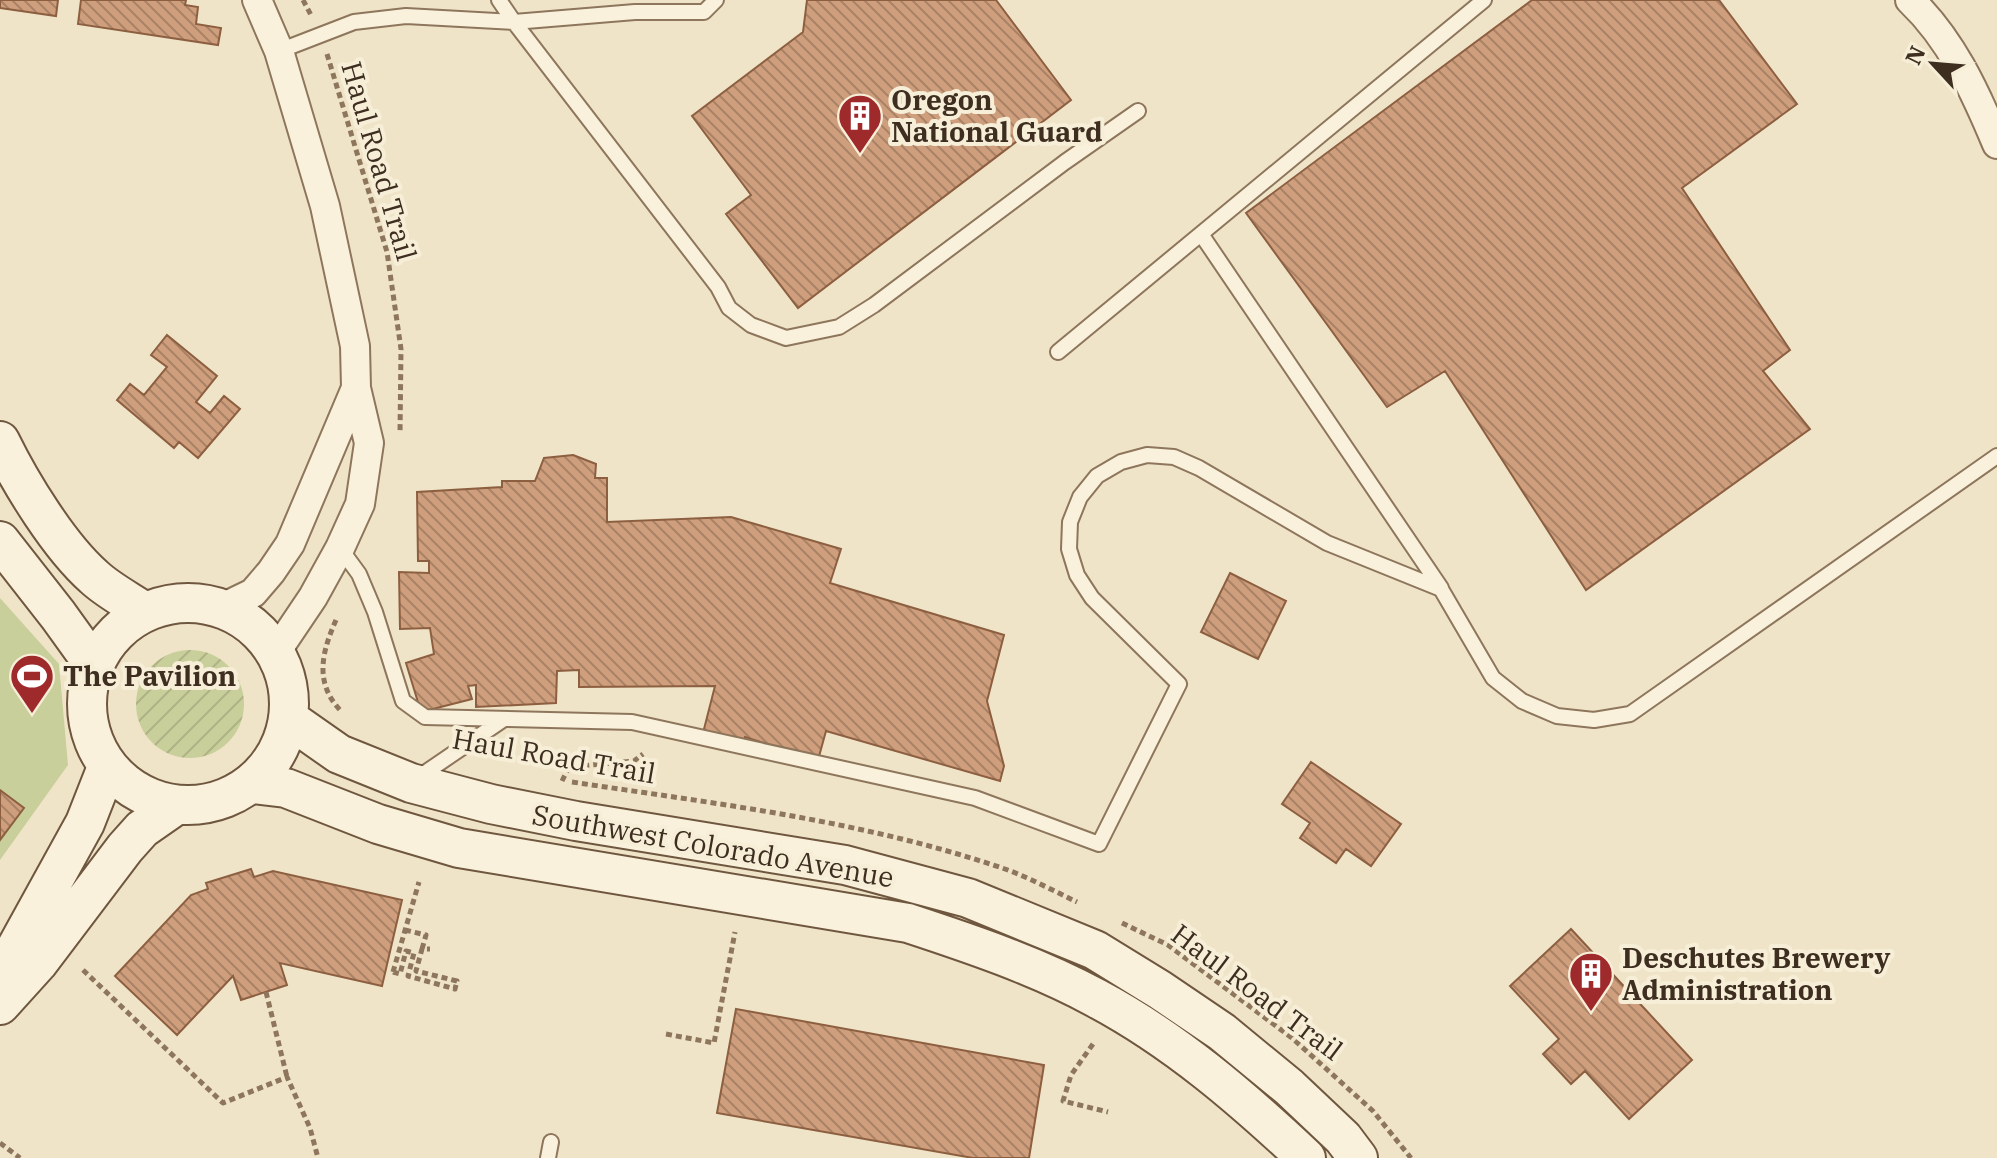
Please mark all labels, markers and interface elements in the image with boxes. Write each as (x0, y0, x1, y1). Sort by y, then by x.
north arrow (1893, 24, 1973, 104)
text: N (1898, 41, 1931, 69)
street label: Haul Road Trail (333, 57, 426, 265)
place label: Oregon National Guard (891, 81, 1103, 150)
building icon: Oregon National Guard (836, 92, 884, 155)
sports icon: The Pavilion (8, 652, 56, 715)
place label: The Pavilion (63, 657, 236, 694)
street label: Haul Road Trail (450, 719, 658, 792)
street label: Southwest Colorado Avenue (529, 795, 897, 896)
street label: Haul Road Trail (1164, 915, 1350, 1068)
place label: Deschutes Brewery Administration (1622, 939, 1891, 1008)
building icon: Deschutes Brewery Administration (1567, 950, 1615, 1013)

